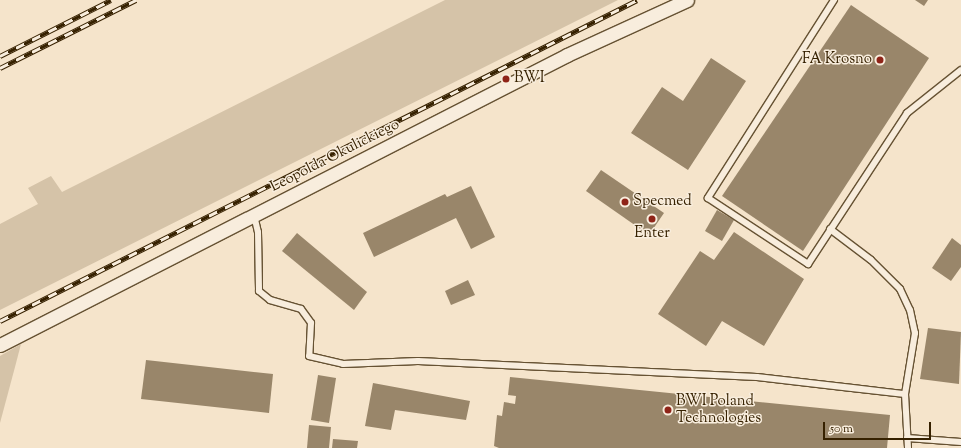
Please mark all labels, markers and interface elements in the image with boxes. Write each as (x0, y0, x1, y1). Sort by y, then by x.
place label: FA Krosno (802, 51, 872, 69)
marker: FA Krosno (875, 55, 885, 65)
place label: BWI (514, 70, 545, 88)
marker: BWI (501, 74, 511, 84)
street label: Leopolda Okulickiego (267, 116, 403, 196)
place label: Specmed (633, 193, 692, 211)
marker: Specmed (620, 197, 630, 207)
marker: Enter (647, 214, 657, 224)
place label: Enter (634, 225, 670, 243)
place label: BWI Poland Technologies (676, 392, 761, 427)
marker: BWI Poland Technologies (663, 405, 673, 415)
scale bar (825, 414, 933, 440)
text: 50 m (830, 420, 853, 438)

